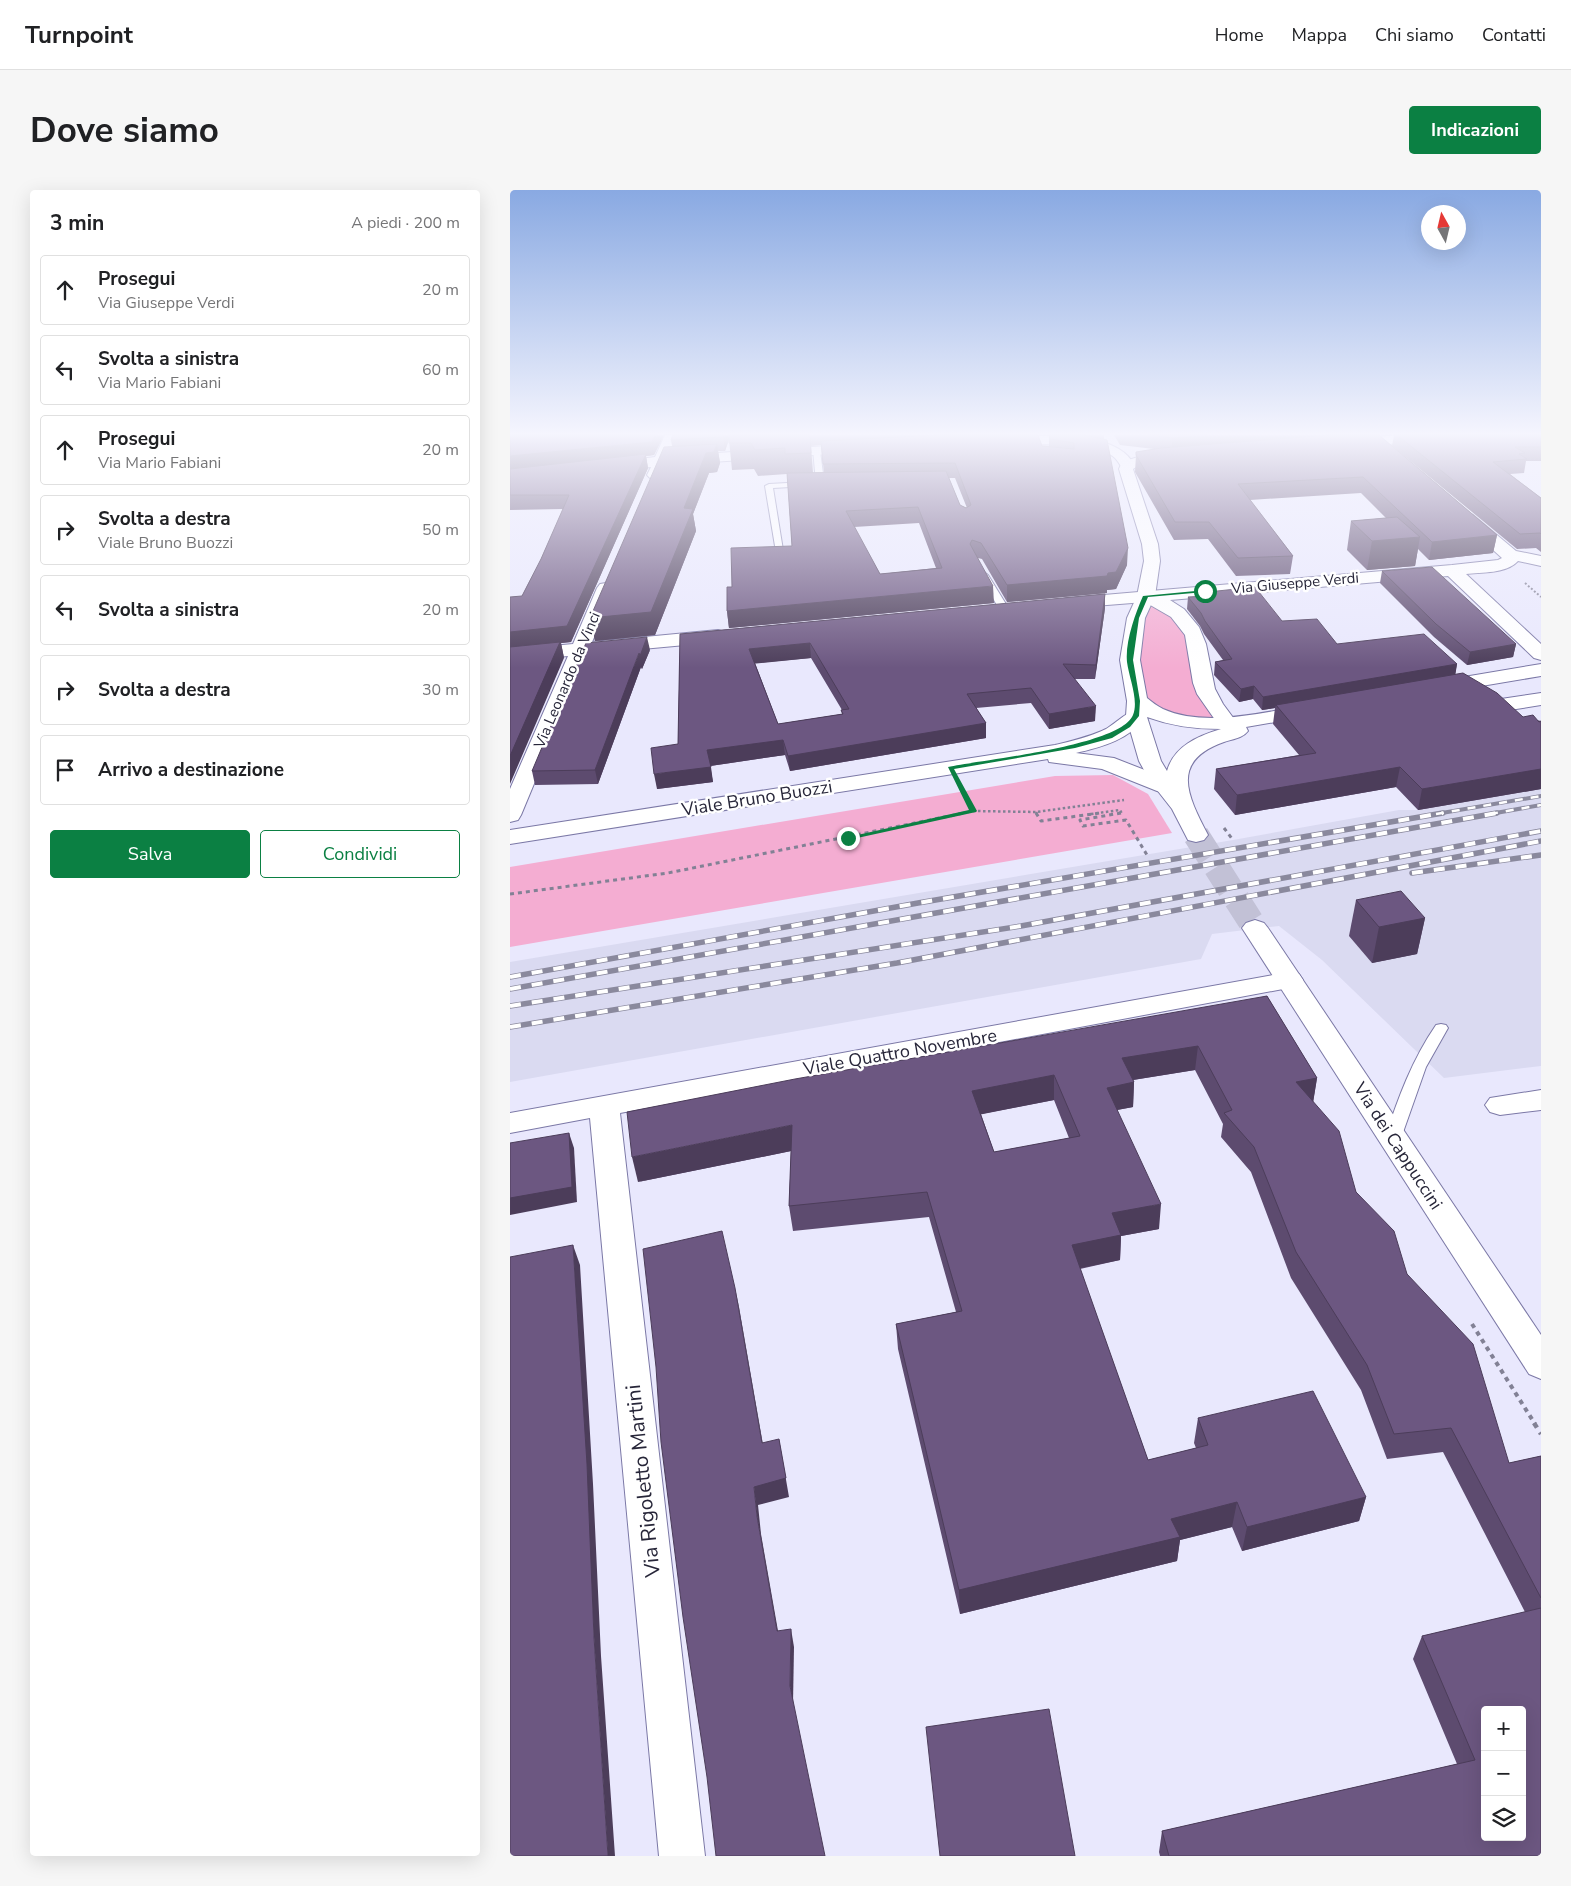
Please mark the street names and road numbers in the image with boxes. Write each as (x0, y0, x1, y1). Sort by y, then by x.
street label: Via Giuseppe Verdi (1229, 567, 1360, 599)
street label: Via Leonardo da Vinci (529, 609, 605, 752)
street label: Viale Bruno Buozzi (679, 774, 834, 822)
street label: Viale Quattro Novembre (800, 1023, 999, 1081)
street label: Via dei Cappuccini (1347, 1077, 1448, 1214)
street label: Via Rigoletto Martini (619, 1383, 667, 1580)

